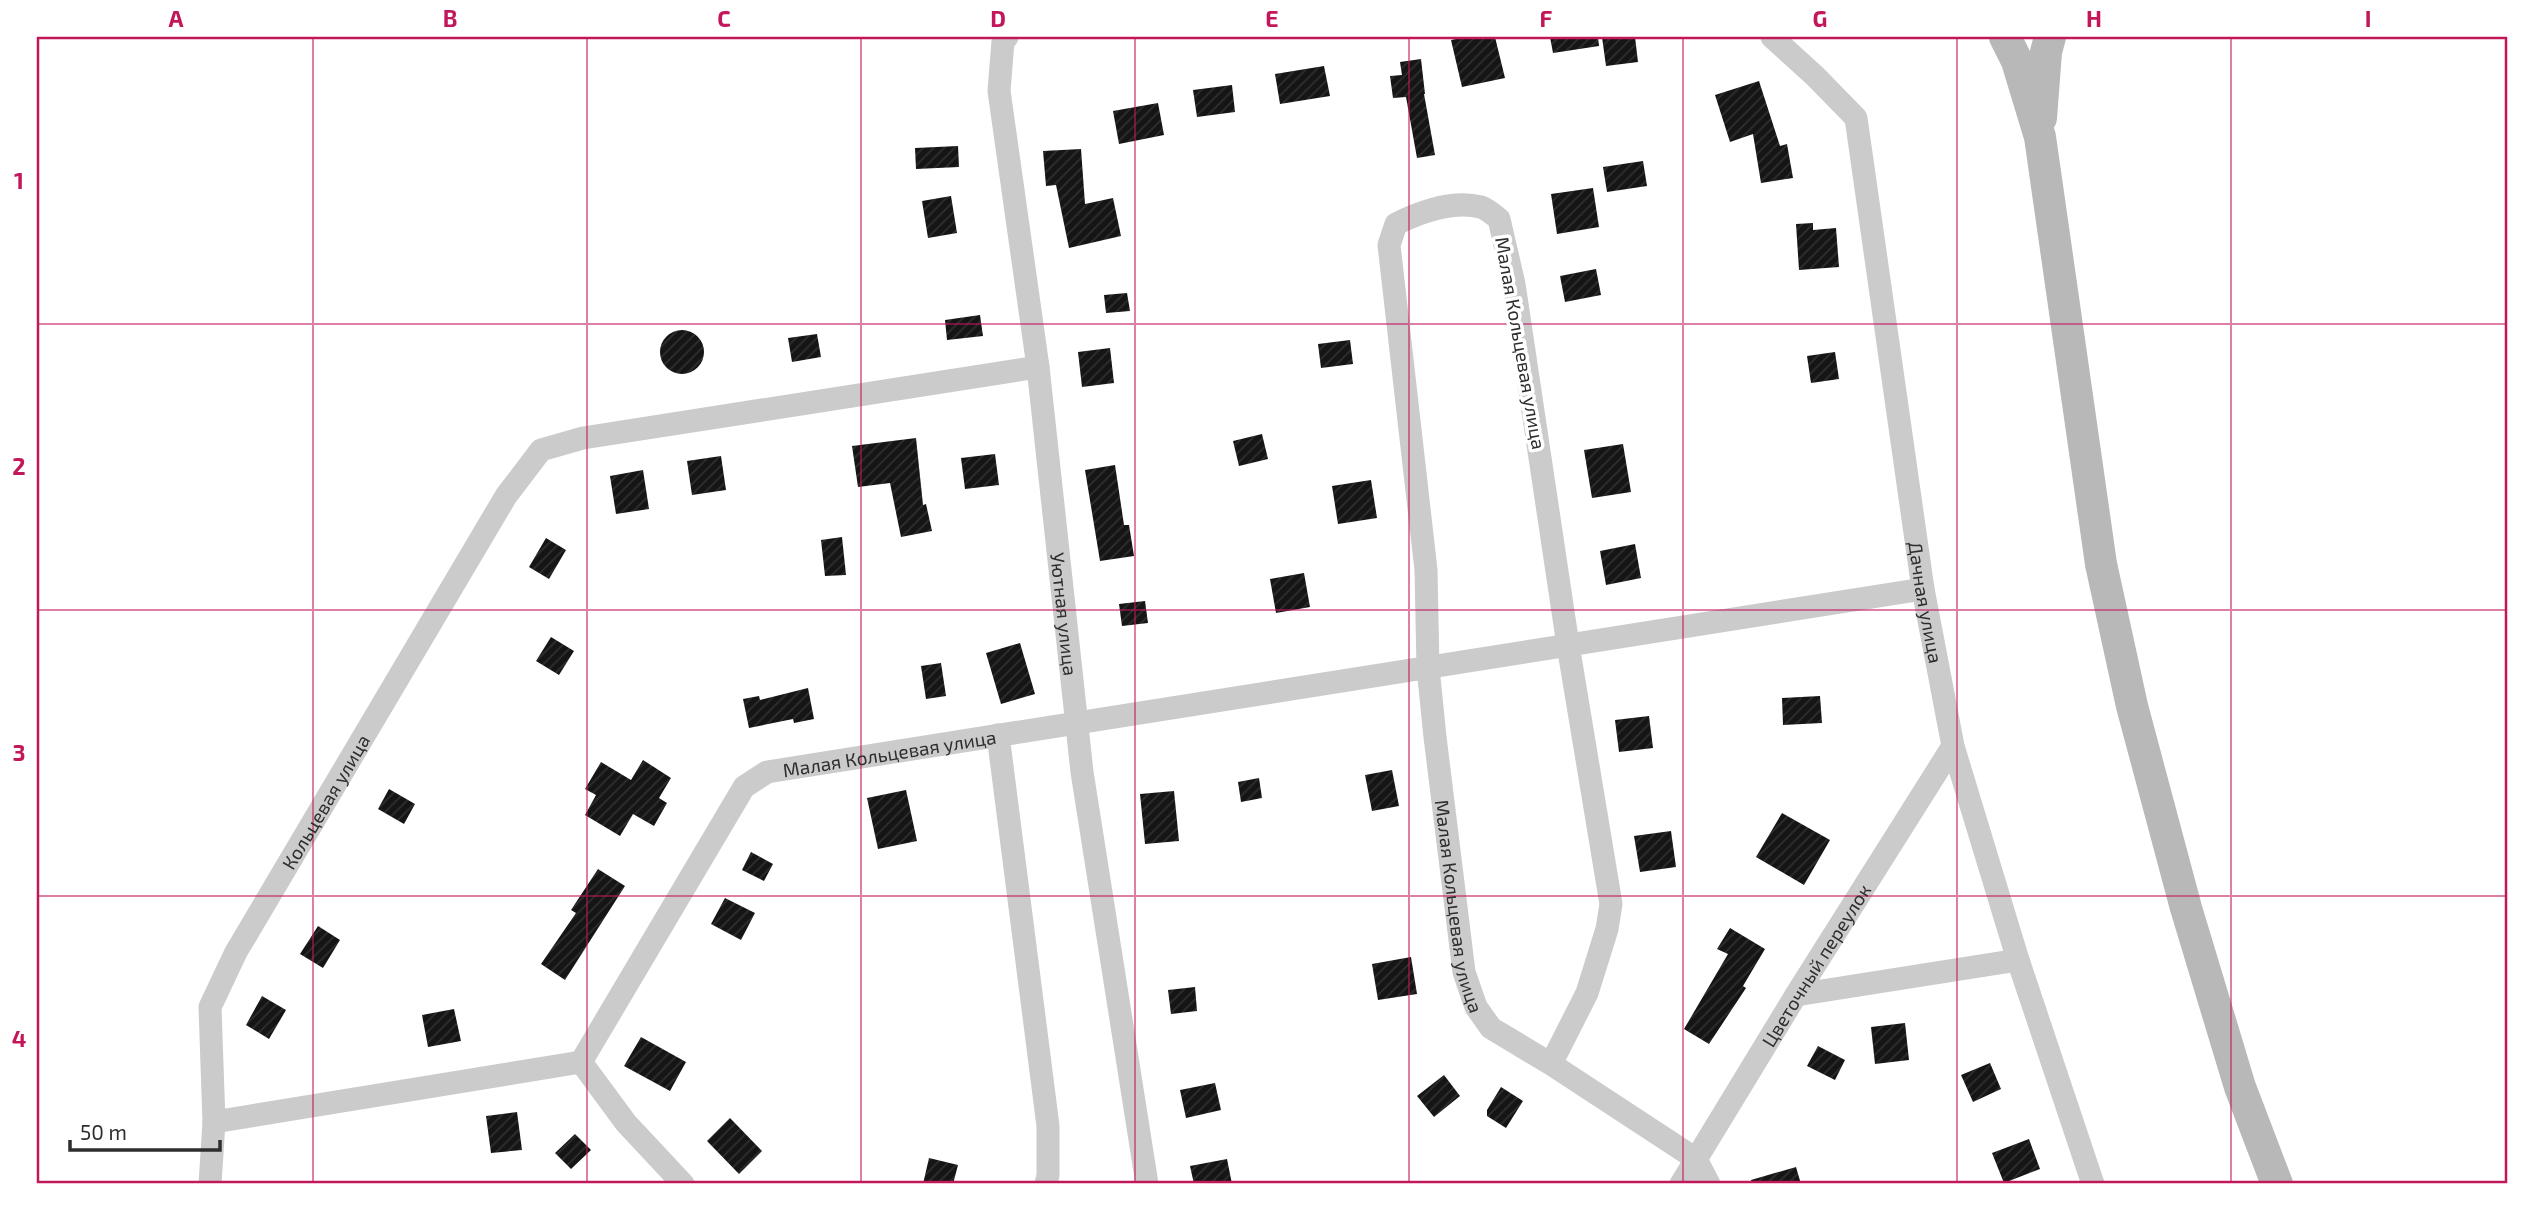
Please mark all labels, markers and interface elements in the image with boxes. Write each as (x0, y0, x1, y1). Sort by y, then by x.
text: A (168, 4, 184, 32)
text: B (443, 4, 457, 32)
text: C (717, 4, 731, 32)
text: D (990, 4, 1006, 32)
text: E (1265, 4, 1279, 32)
text: F (1540, 4, 1553, 32)
text: G (1813, 4, 1827, 32)
text: H (2086, 4, 2102, 32)
text: I (2365, 4, 2371, 32)
text: 1 (14, 166, 24, 194)
street label: Малая Кольцевая улица (1490, 235, 1551, 451)
text: 2 (12, 452, 26, 480)
street label: Дачная улица (1905, 540, 1948, 665)
street label: Уютная улица (1047, 551, 1083, 677)
street label: Малая Кольцевая улица (781, 724, 998, 781)
street label: Кольцевая улица (276, 730, 374, 873)
text: 3 (12, 738, 26, 766)
street label: Малая Кольцевая улица (1431, 798, 1489, 1016)
street label: Цветочный переулок (1756, 879, 1875, 1051)
text: 4 (12, 1024, 26, 1052)
scale bar (70, 1109, 220, 1153)
text: 50 m (80, 1119, 127, 1144)

